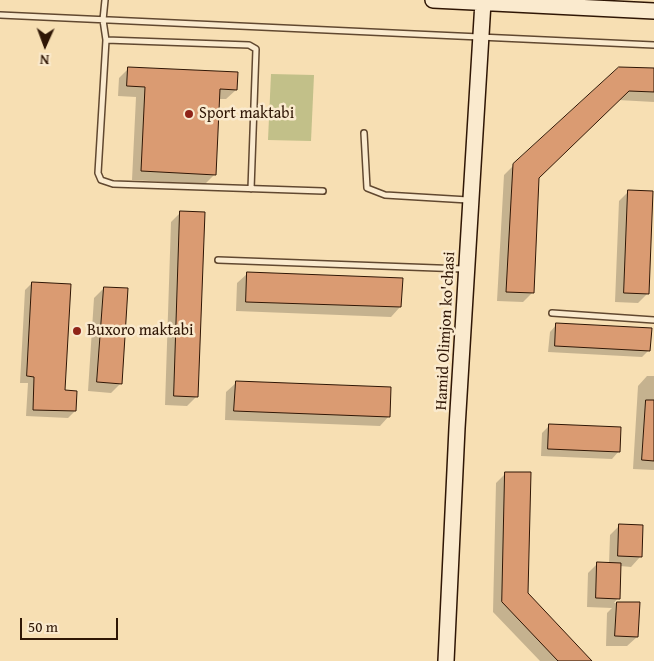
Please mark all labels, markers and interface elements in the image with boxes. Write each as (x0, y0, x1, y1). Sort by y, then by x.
north arrow (20, 20, 70, 70)
text: N (39, 50, 50, 70)
place label: Sport maktabi (199, 104, 294, 124)
marker: Sport maktabi (183, 108, 195, 120)
street label: Hamid Olimjon ko'chasi (432, 251, 460, 411)
place label: Buxoro maktabi (87, 321, 194, 341)
marker: Buxoro maktabi (71, 325, 83, 337)
scale bar (22, 608, 120, 640)
text: 50 m (28, 616, 58, 637)

